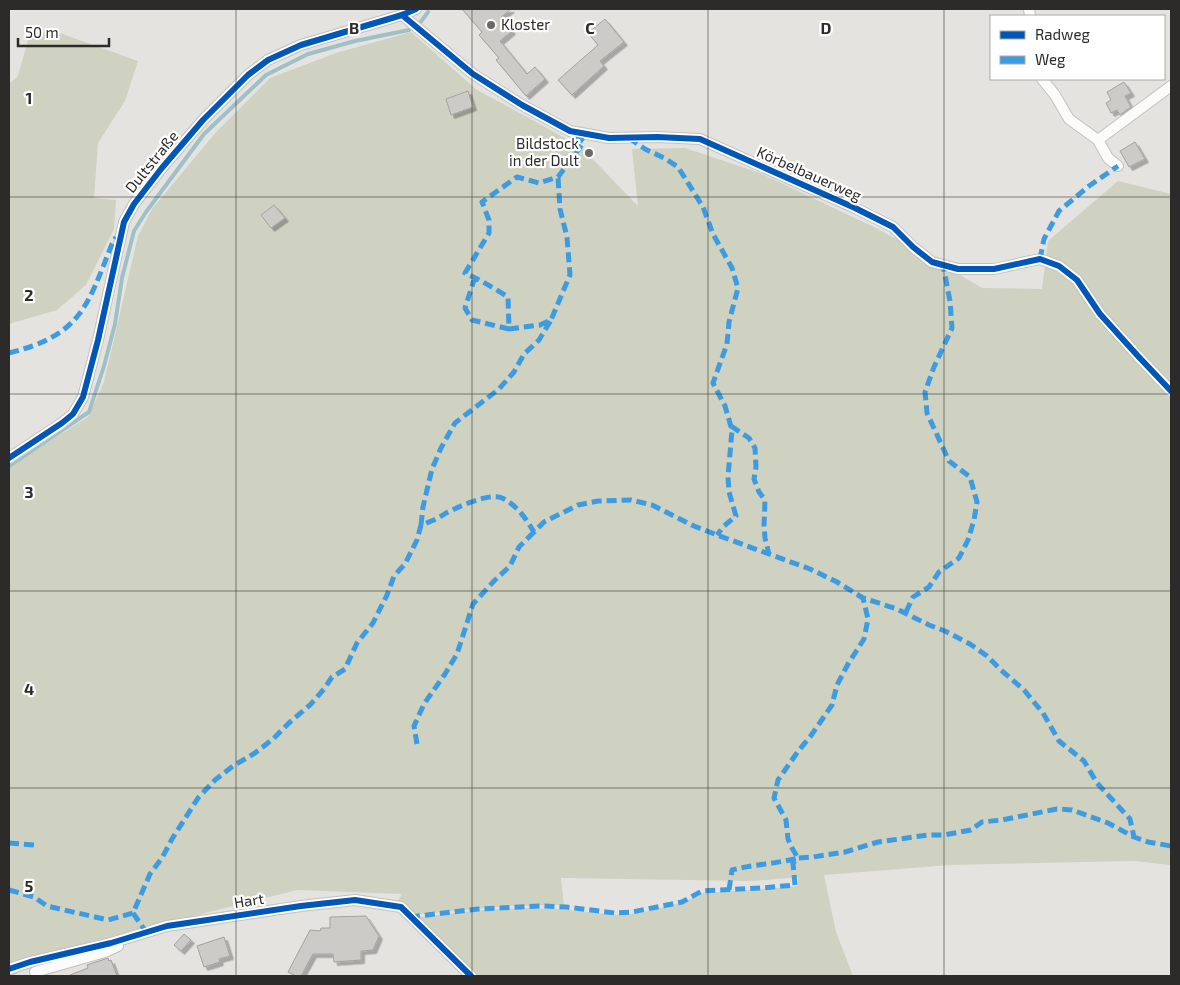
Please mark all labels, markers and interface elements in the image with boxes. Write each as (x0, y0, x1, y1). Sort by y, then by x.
scale bar (18, 15, 109, 47)
place label: Kloster (501, 15, 550, 33)
legend (990, 15, 1165, 80)
text: B (349, 18, 359, 37)
text: C (585, 18, 595, 37)
text: D (821, 18, 832, 37)
marker: Kloster (485, 19, 497, 31)
text: 50 m (25, 23, 59, 41)
text: Radweg (1035, 25, 1090, 43)
text: Weg (1035, 50, 1066, 68)
text: 1 (26, 88, 32, 107)
street label: Dultstraße (121, 127, 182, 196)
place label: Bildstock in der Dult (509, 134, 579, 169)
street label: Körbelbauerweg (754, 142, 865, 204)
marker: Bildstock in der Dult (583, 147, 595, 159)
text: 2 (24, 285, 34, 304)
text: 3 (24, 482, 34, 501)
text: 4 (24, 679, 34, 698)
text: 5 (25, 876, 34, 895)
street label: Hart (233, 889, 265, 911)

